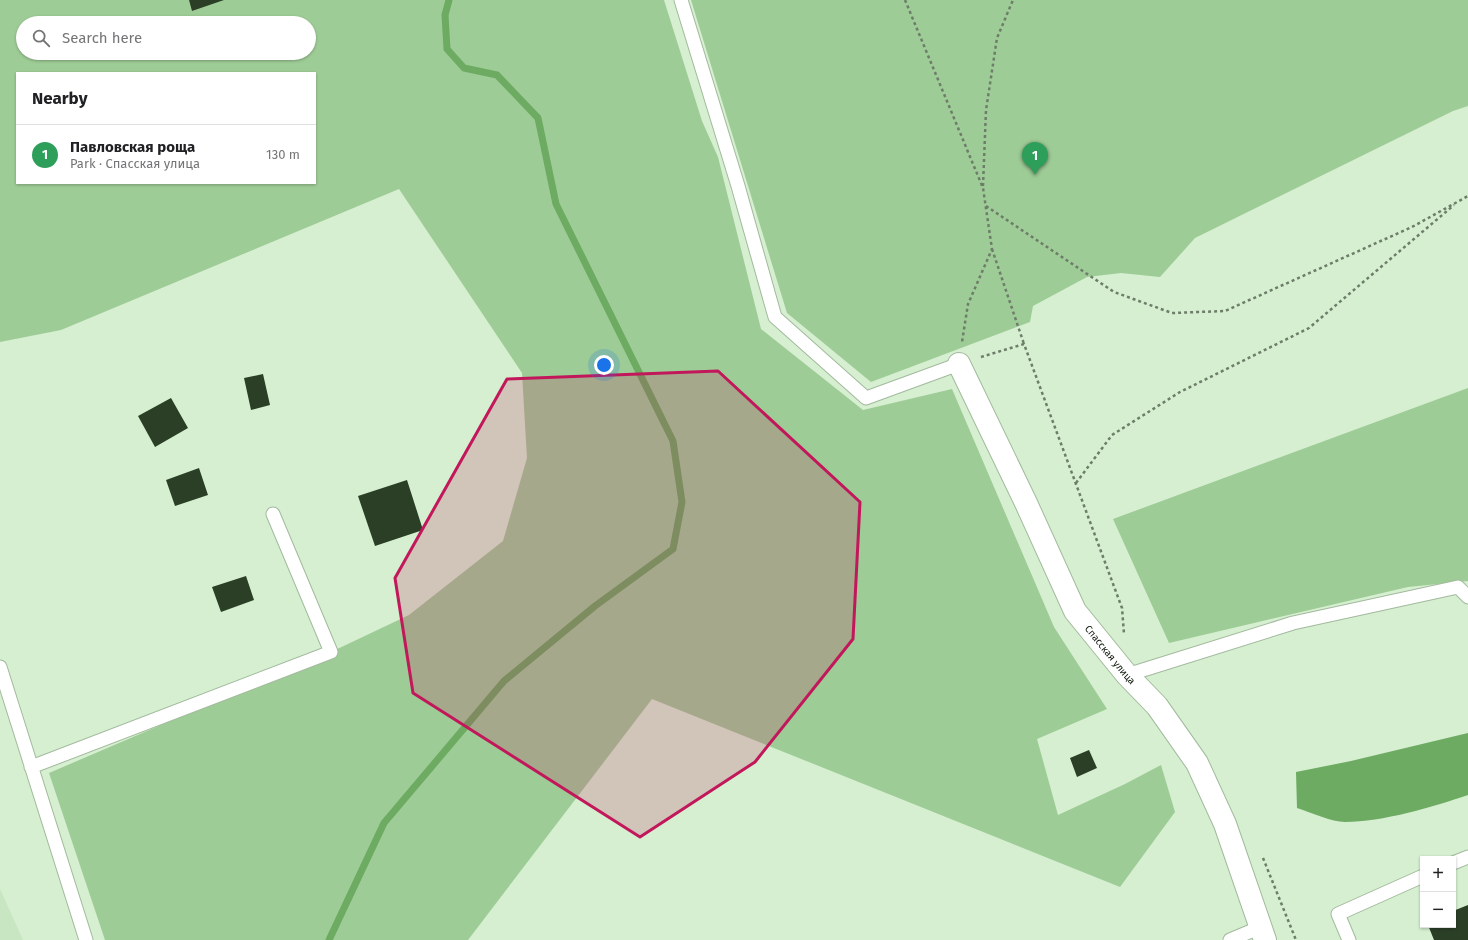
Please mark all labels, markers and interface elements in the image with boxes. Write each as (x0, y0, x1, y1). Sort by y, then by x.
search box (16, 16, 316, 60)
icon: search (30, 27, 52, 49)
text: Search here (62, 29, 142, 47)
text: Nearby (32, 88, 87, 109)
text: Павловская роща (70, 138, 195, 156)
pin: 1 (1022, 142, 1048, 175)
text: 1 (42, 147, 48, 162)
text: 130 m (266, 147, 300, 162)
text: Park · Спасская улица (70, 156, 200, 171)
your location (594, 355, 614, 375)
street label: Спасская улица (1082, 623, 1138, 687)
map controls (1420, 856, 1456, 928)
button: + (1420, 856, 1456, 892)
button: − (1420, 892, 1456, 928)

